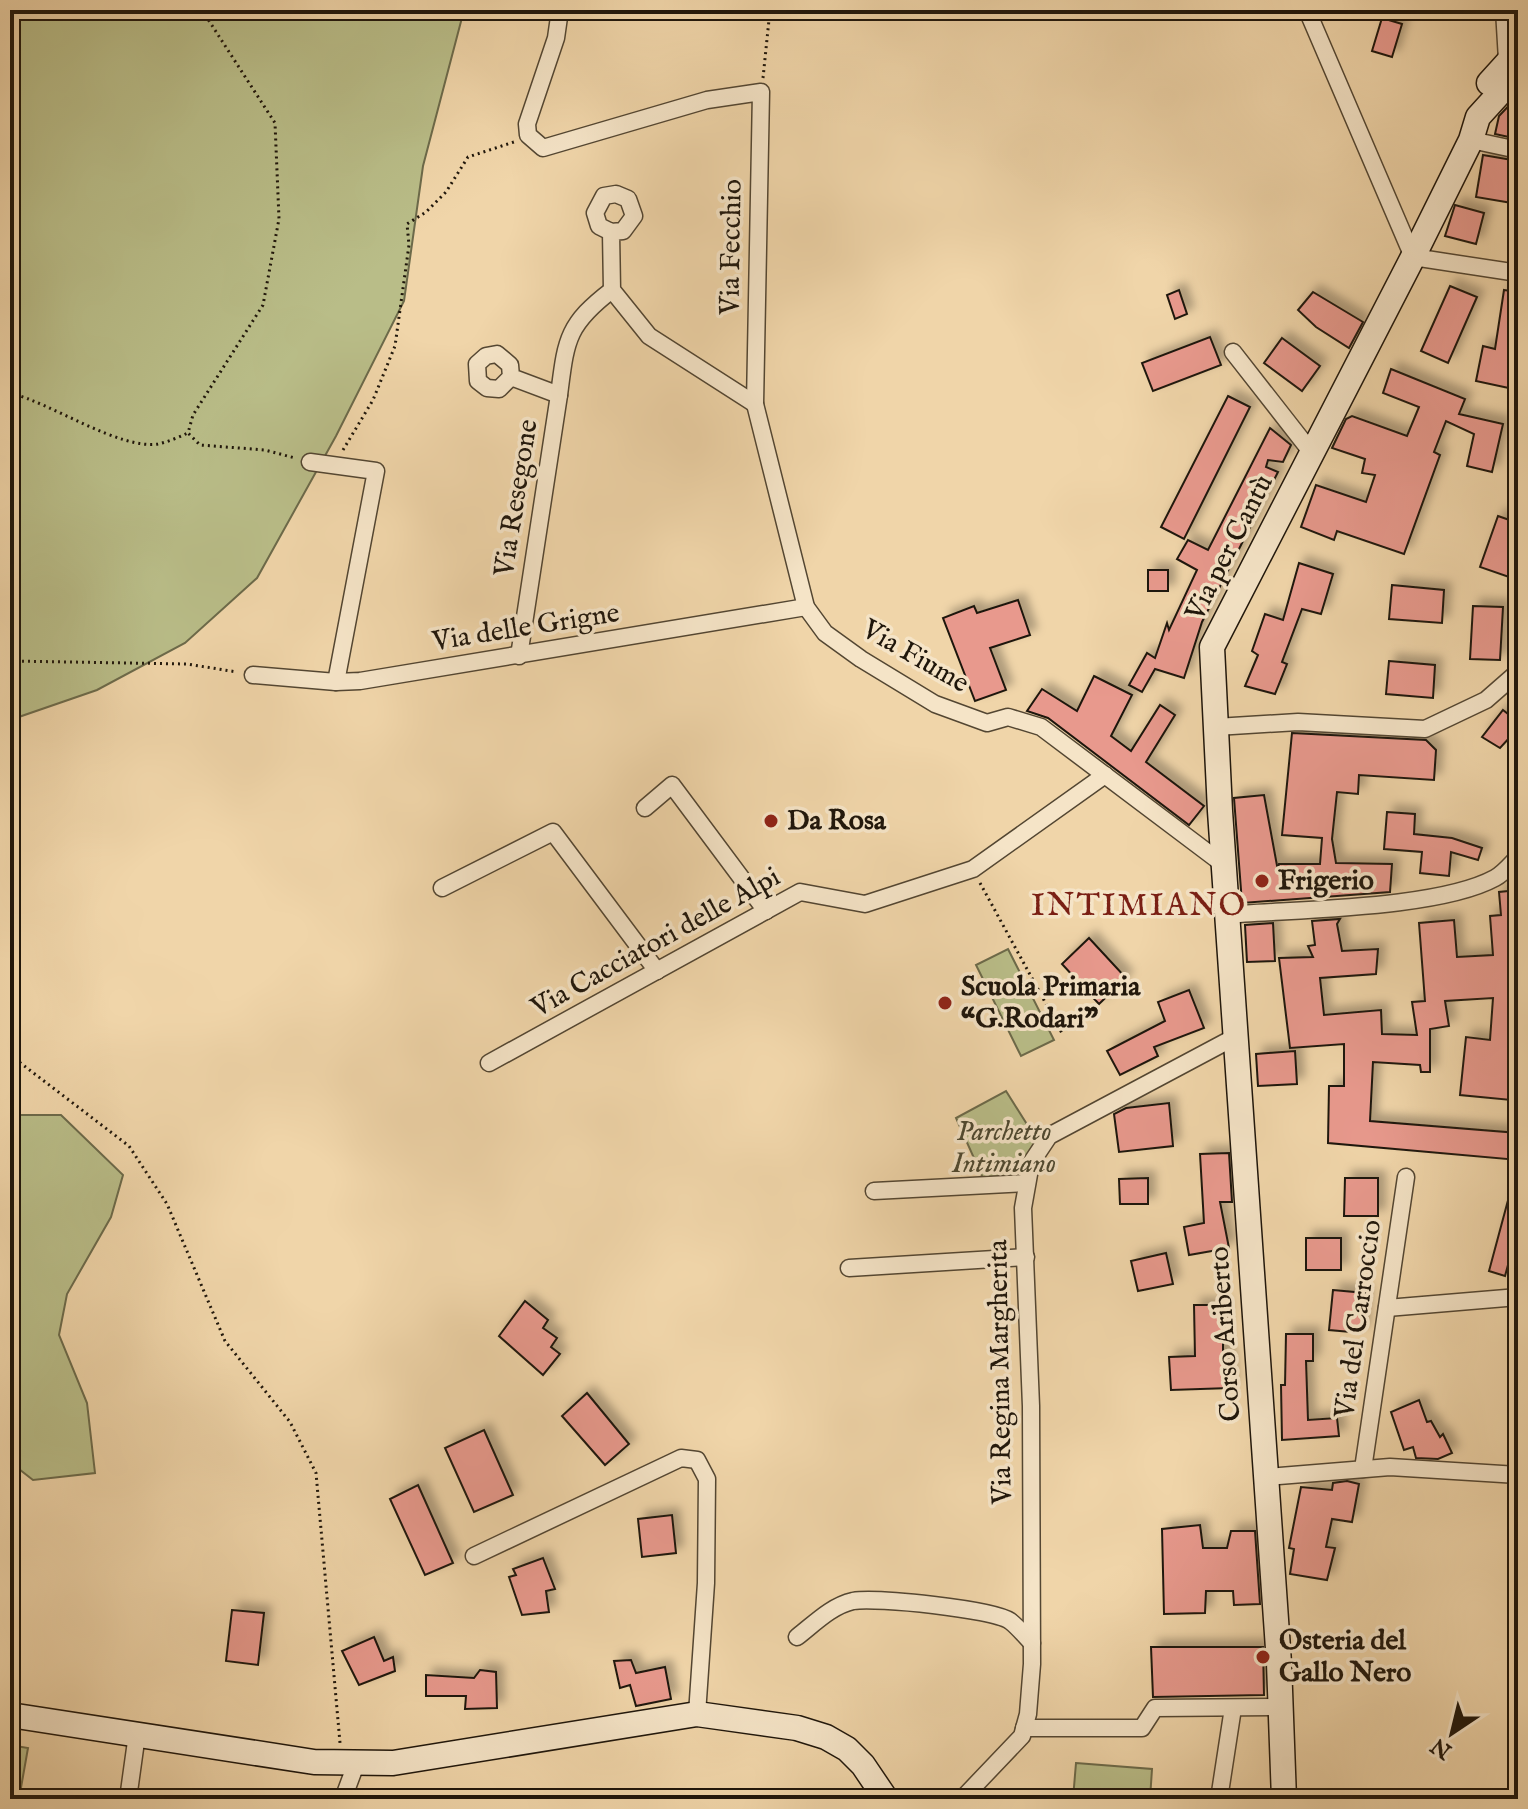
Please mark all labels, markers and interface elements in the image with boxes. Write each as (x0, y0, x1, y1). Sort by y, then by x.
street label: Via Fecchio (713, 179, 751, 316)
street label: Via Resegone (487, 417, 547, 580)
street label: Via per Cantù (1178, 469, 1282, 628)
street label: Via delle Grigne (429, 596, 622, 660)
street label: Via Fiume (854, 612, 975, 702)
place label: Da Rosa (787, 804, 887, 839)
marker: Da Rosa (762, 812, 780, 830)
street label: Via Cacciatori delle Alpi (525, 860, 787, 1026)
place label: Frigerio (1278, 864, 1374, 899)
marker: Frigerio (1253, 872, 1271, 890)
district label: INTIMIANO (1031, 886, 1247, 927)
place label: Scuola Primaria “G.Rodari” (961, 970, 1141, 1037)
marker: Scuola Primaria “G.Rodari” (936, 994, 954, 1012)
park label: Parchetto Intimiano (951, 1115, 1056, 1182)
street label: Via del Carroccio (1328, 1218, 1390, 1421)
street label: Via Regina Margherita (981, 1238, 1021, 1506)
street label: Corso Ariberto (1202, 1245, 1250, 1423)
place label: Osteria del Gallo Nero (1279, 1624, 1411, 1691)
marker: Osteria del Gallo Nero (1254, 1648, 1272, 1666)
north arrow (1412, 1693, 1492, 1773)
text: N (1426, 1731, 1458, 1765)

